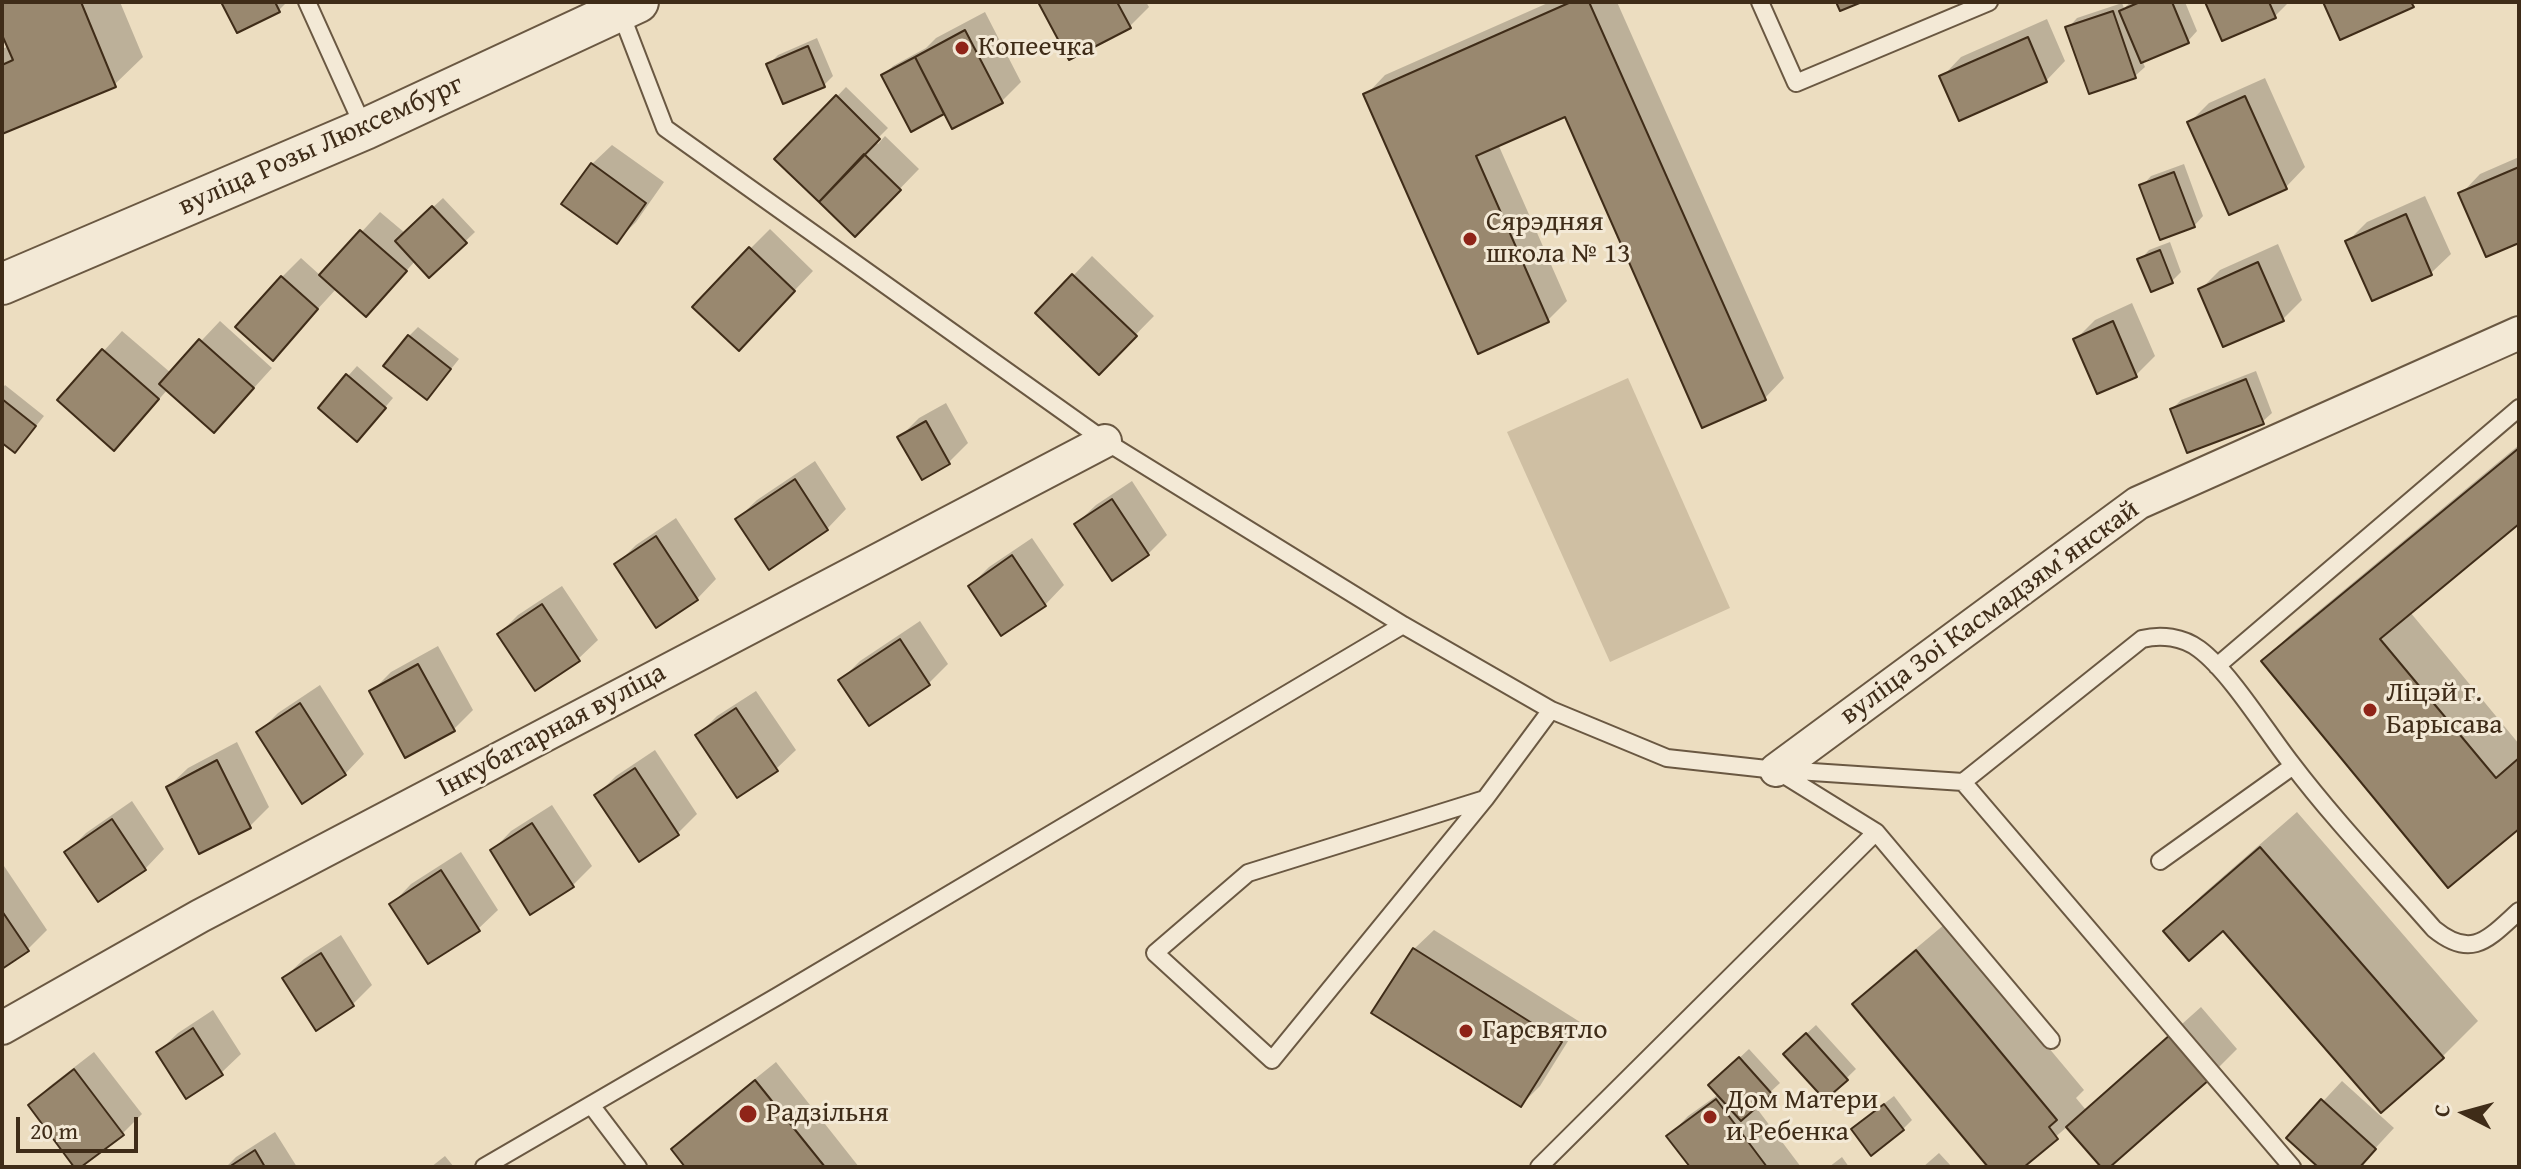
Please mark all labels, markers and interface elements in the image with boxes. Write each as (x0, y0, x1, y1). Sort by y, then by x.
place label: Копеечка (978, 31, 1095, 65)
marker: Копеечка (953, 39, 971, 57)
street label: вуліца Розы Люксембург (174, 68, 468, 224)
place label: Сярэдняя школа № 13 (1486, 206, 1631, 272)
marker: Сярэдняя школа № 13 (1461, 230, 1479, 248)
street label: вуліца Зоі Касмадзямʼянскай (1834, 493, 2146, 733)
street label: Інкубатарная вуліца (432, 657, 672, 805)
place label: Ліцэй г. Барысава (2386, 677, 2503, 743)
marker: Ліцэй г. Барысава (2361, 701, 2379, 719)
place label: Гарсвятло (1482, 1014, 1607, 1048)
marker: Гарсвятло (1457, 1022, 1475, 1040)
north arrow (2425, 1073, 2505, 1153)
place label: Дом Матери и Ребенка (1726, 1084, 1878, 1150)
place label: Радзільня (766, 1097, 889, 1131)
scale bar (20, 1101, 142, 1151)
marker: Радзільня (737, 1103, 759, 1125)
text: С (2425, 1103, 2458, 1118)
marker: Дом Матери и Ребенка (1701, 1108, 1719, 1126)
text: 20 m (30, 1113, 78, 1148)

